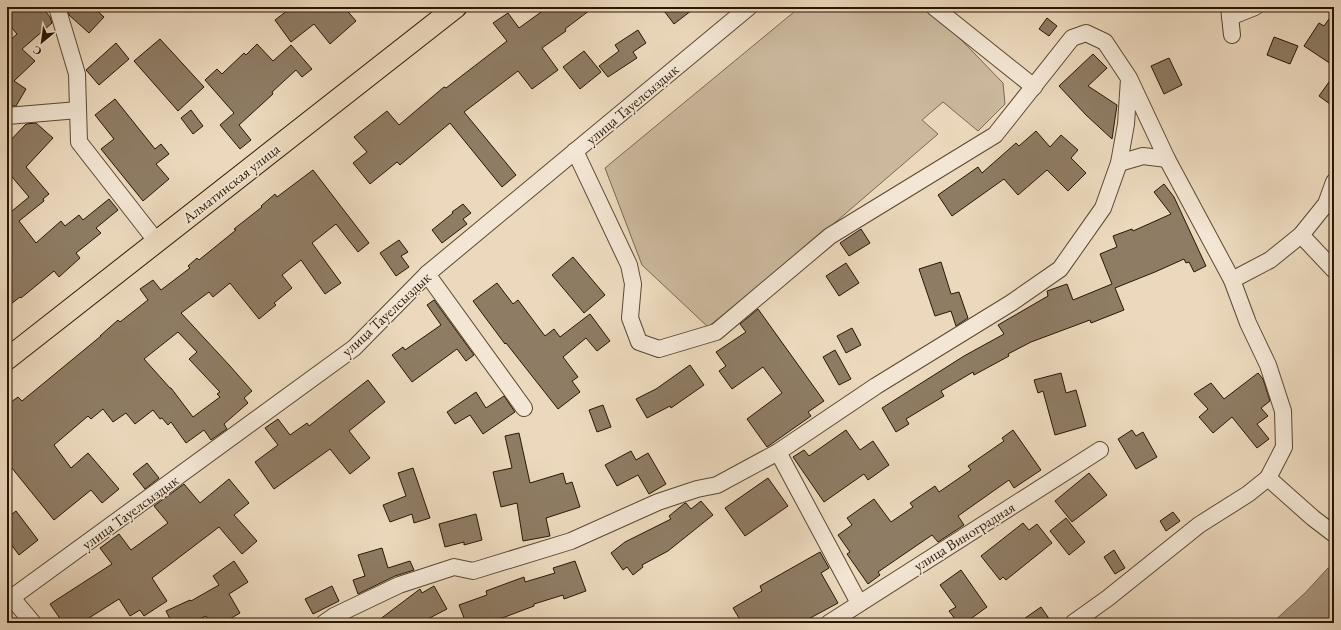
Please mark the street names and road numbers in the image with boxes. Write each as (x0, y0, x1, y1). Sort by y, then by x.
street label: улица Тауелсыздык (582, 60, 682, 148)
street label: Алматинская улица (178, 139, 283, 228)
street label: улица Тауелсыздык (337, 268, 435, 360)
street label: улица Тауелсыздык (78, 470, 182, 554)
street label: улица Виноградная (910, 497, 1019, 575)

